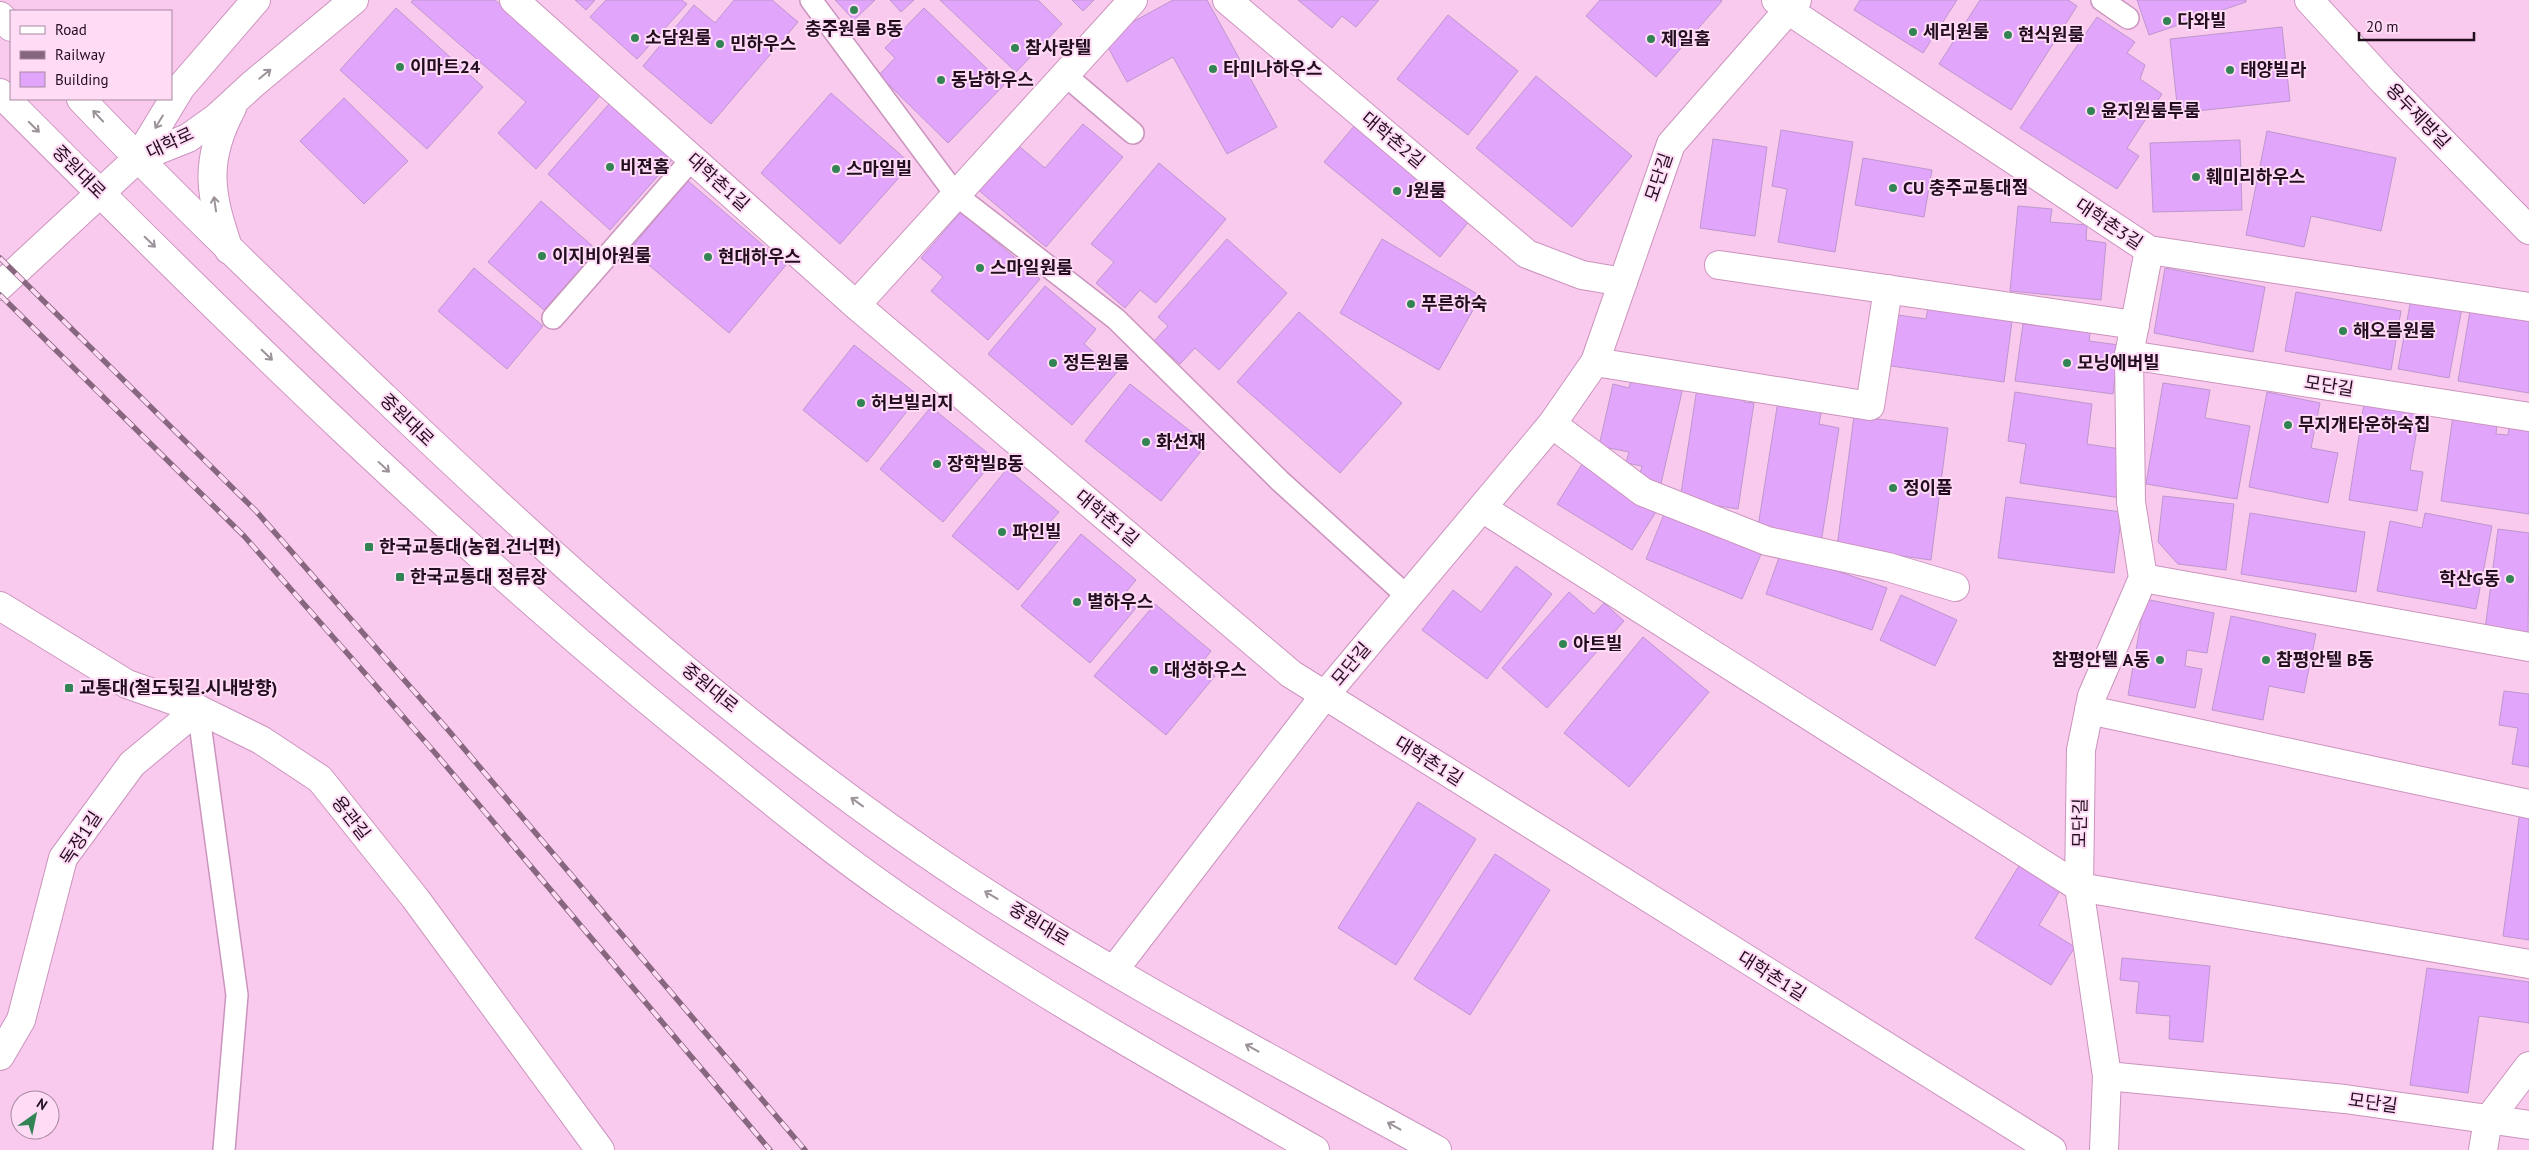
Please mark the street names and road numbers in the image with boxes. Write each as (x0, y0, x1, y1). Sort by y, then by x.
street label: 용두제방길 (2381, 78, 2455, 153)
street label: 대학촌2길 (1357, 106, 1430, 173)
street label: 대학로 (142, 122, 197, 163)
street label: 중원대로 (48, 140, 111, 203)
street label: 대학촌1길 (682, 148, 754, 216)
street label: 모단길 (1640, 150, 1677, 204)
street label: 대학촌3길 (2071, 193, 2147, 254)
street label: 모단길 (2303, 370, 2355, 401)
street label: 중원대로 (376, 388, 439, 451)
street label: 대학촌1길 (1071, 484, 1144, 551)
street label: 모단길 (1326, 637, 1375, 690)
street label: 중원대로 (677, 658, 743, 717)
street label: 대학촌1길 (1391, 731, 1468, 790)
street label: 용관길 (327, 791, 376, 844)
street label: 모단길 (2068, 798, 2091, 848)
street label: 독정1길 (55, 807, 106, 869)
street label: 중원대로 (1005, 897, 1074, 950)
street label: 대학촌1길 (1734, 946, 1811, 1005)
street label: 모단길 (2347, 1088, 2399, 1117)

